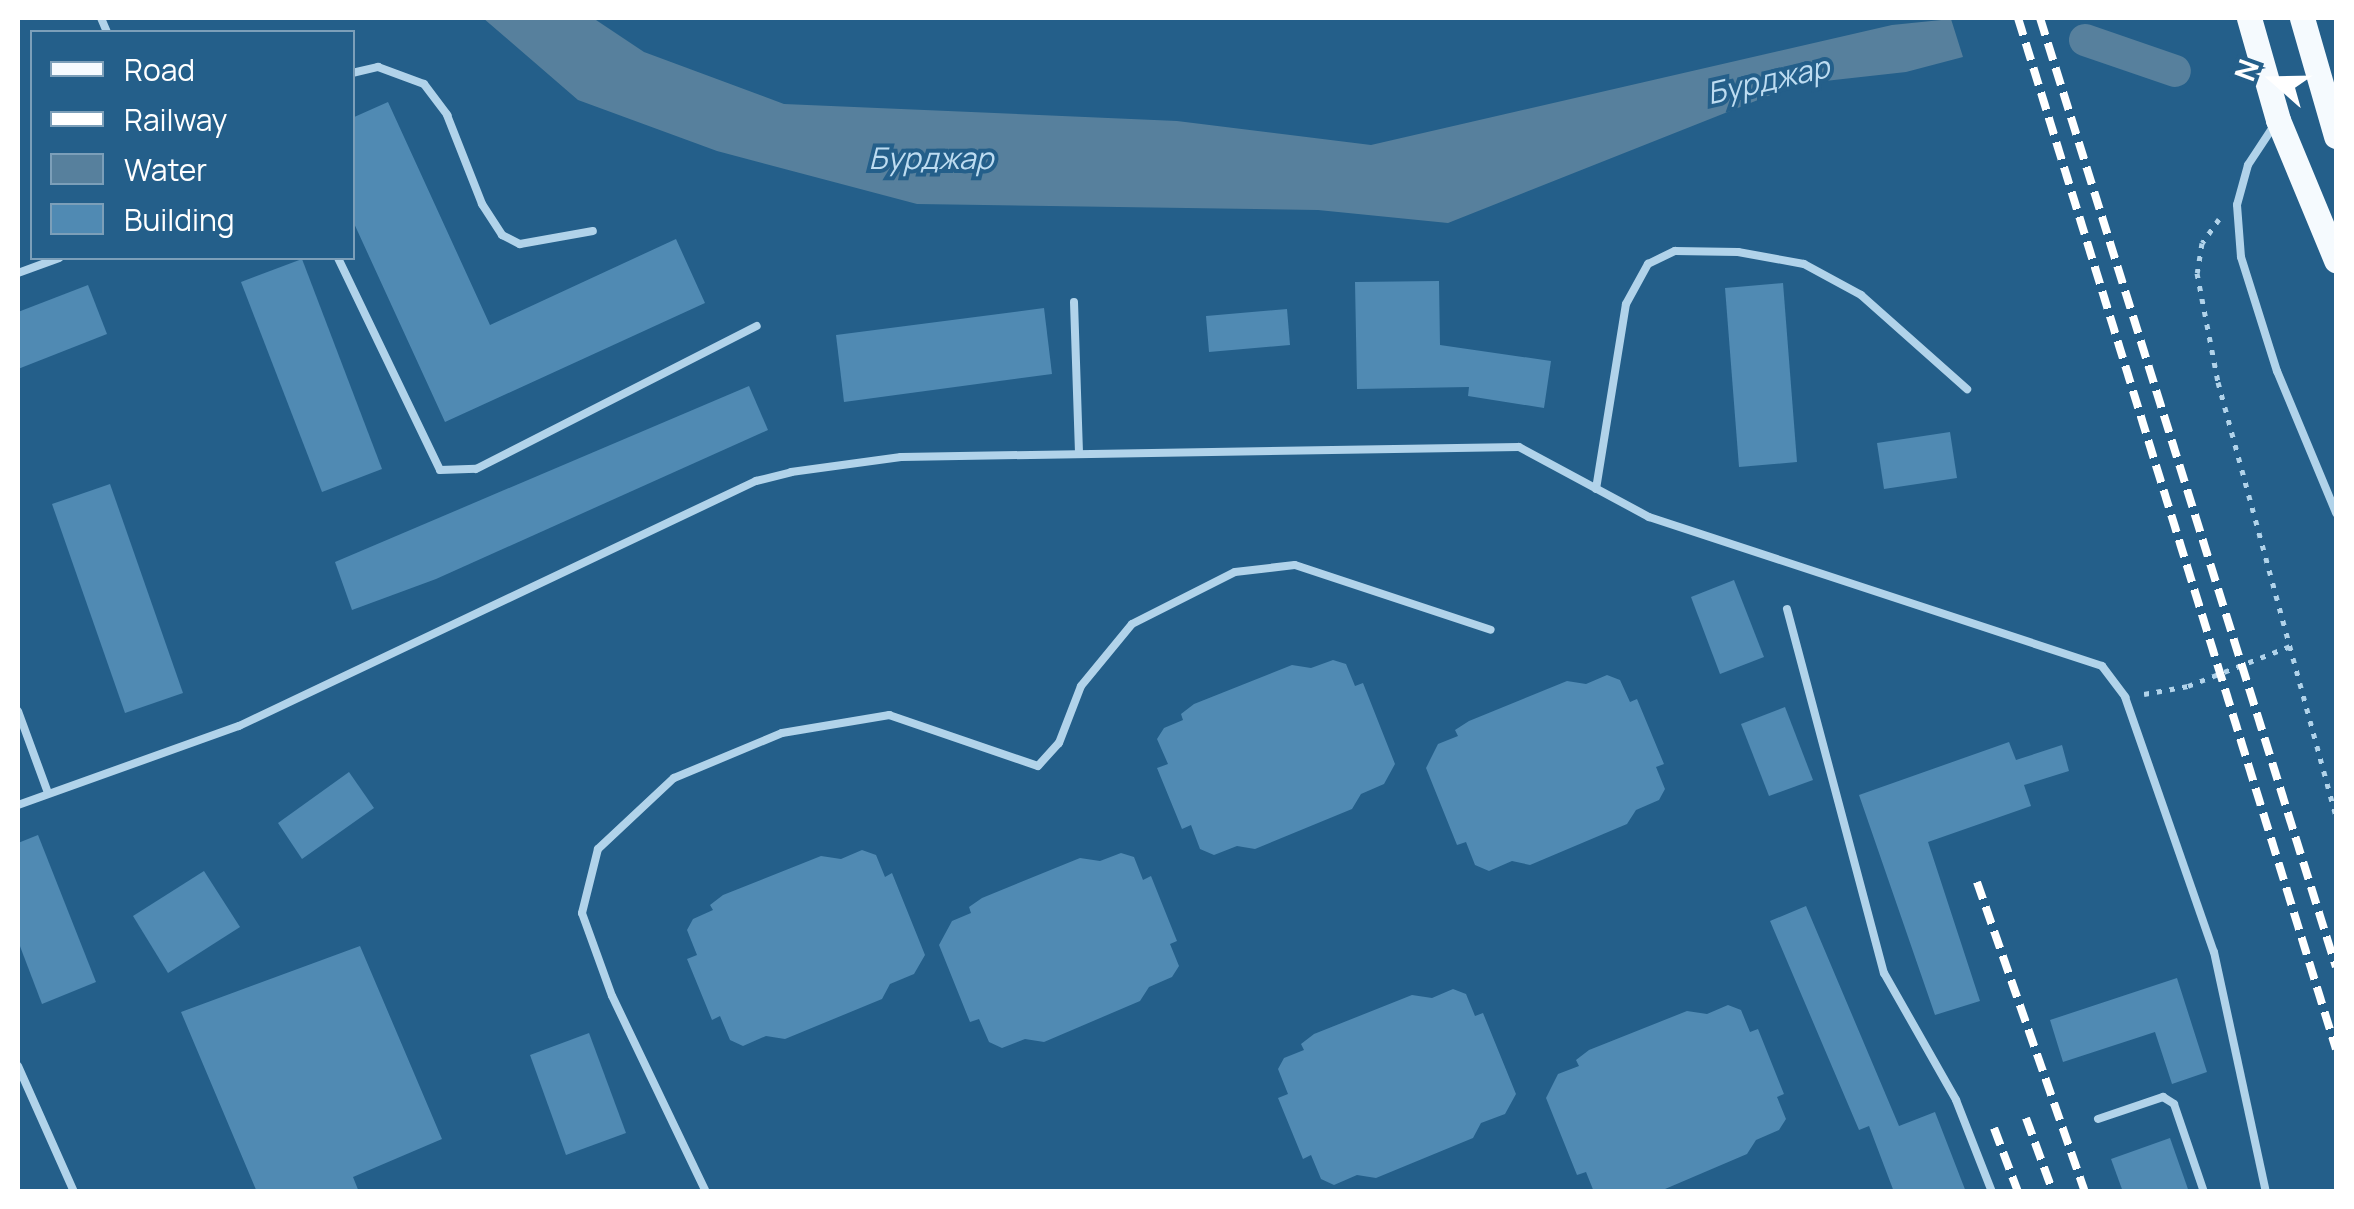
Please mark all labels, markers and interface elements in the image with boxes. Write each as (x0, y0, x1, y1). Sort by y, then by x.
legend (30, 30, 355, 260)
north arrow (2224, 30, 2324, 130)
water label: Бурджар (1703, 48, 1833, 112)
text: Road (124, 49, 195, 90)
text: N (2225, 54, 2267, 86)
text: Railway (124, 99, 227, 140)
water label: Бурджар (869, 140, 993, 176)
text: Water (124, 149, 207, 190)
text: Building (124, 199, 235, 240)

